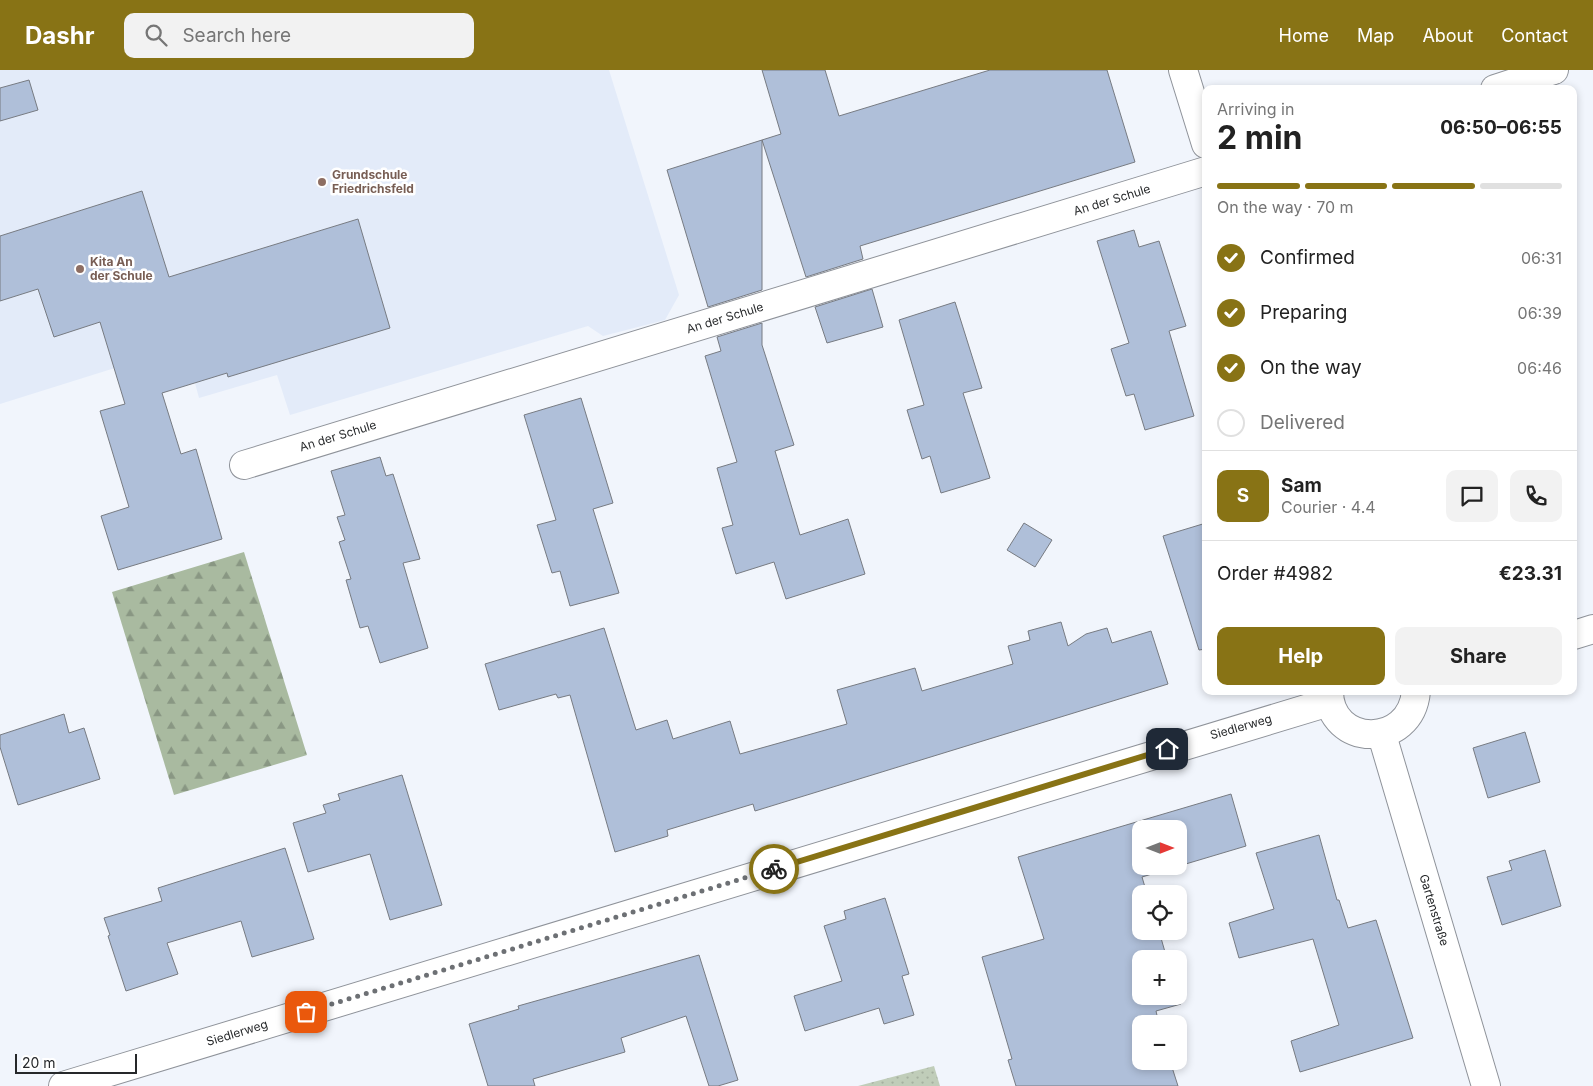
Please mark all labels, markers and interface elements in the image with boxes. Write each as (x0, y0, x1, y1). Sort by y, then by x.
search box (124, 13, 474, 58)
text: Dashr (25, 21, 94, 50)
icon: search (142, 21, 170, 49)
text: Search here (182, 24, 291, 47)
text: Home (1279, 25, 1329, 46)
text: Map (1357, 25, 1394, 46)
text: About (1422, 25, 1473, 46)
text: Contact (1501, 25, 1568, 46)
text: Arriving in (1217, 99, 1294, 119)
text: 06:50–06:55 (1440, 116, 1562, 139)
text: 2 min (1217, 118, 1303, 157)
place label: Grundschule Friedrichsfeld (332, 167, 414, 196)
marker: Grundschule Friedrichsfeld (316, 176, 328, 188)
street label: An der Schule (1072, 181, 1152, 218)
text: On the way · 70 m (1217, 197, 1354, 217)
icon: check (1217, 244, 1245, 272)
text: Confirmed (1260, 246, 1355, 269)
text: 06:31 (1521, 248, 1562, 268)
place label: Kita An der Schule (90, 254, 153, 283)
marker: Kita An der Schule (74, 263, 86, 275)
street label: An der Schule (685, 299, 765, 336)
icon: check (1217, 299, 1245, 327)
text: Preparing (1260, 301, 1347, 324)
text: 06:39 (1518, 303, 1562, 323)
icon: check (1217, 354, 1245, 382)
text: On the way (1260, 356, 1362, 379)
text: 06:46 (1517, 358, 1562, 378)
text: Delivered (1260, 411, 1345, 434)
street label: An der Schule (298, 417, 378, 454)
button: chat (1446, 470, 1498, 522)
button: phone (1510, 470, 1562, 522)
text: Sam (1281, 474, 1322, 497)
text: S (1237, 484, 1249, 507)
text: Courier · 4.4 (1281, 497, 1376, 517)
text: Order #4982 (1217, 562, 1333, 585)
text: €23.31 (1499, 562, 1562, 585)
button: Help (1217, 627, 1385, 685)
button: Share (1395, 627, 1562, 685)
street label: Siedlerweg (1208, 711, 1273, 742)
pin (1146, 728, 1188, 770)
icon: home (1153, 735, 1181, 763)
north arrow (1132, 820, 1188, 875)
map controls (1132, 820, 1187, 1070)
courier (749, 844, 799, 894)
icon: bike (760, 855, 788, 883)
street label: Gartenstraße (1416, 872, 1452, 948)
button: locate (1132, 885, 1187, 940)
button: + (1132, 950, 1187, 1005)
pin (285, 991, 327, 1033)
icon: bag (292, 998, 320, 1026)
button: − (1132, 1015, 1187, 1070)
street label: Siedlerweg (204, 1016, 269, 1049)
scale bar (15, 1051, 138, 1074)
text: 20 m (22, 1054, 56, 1071)

